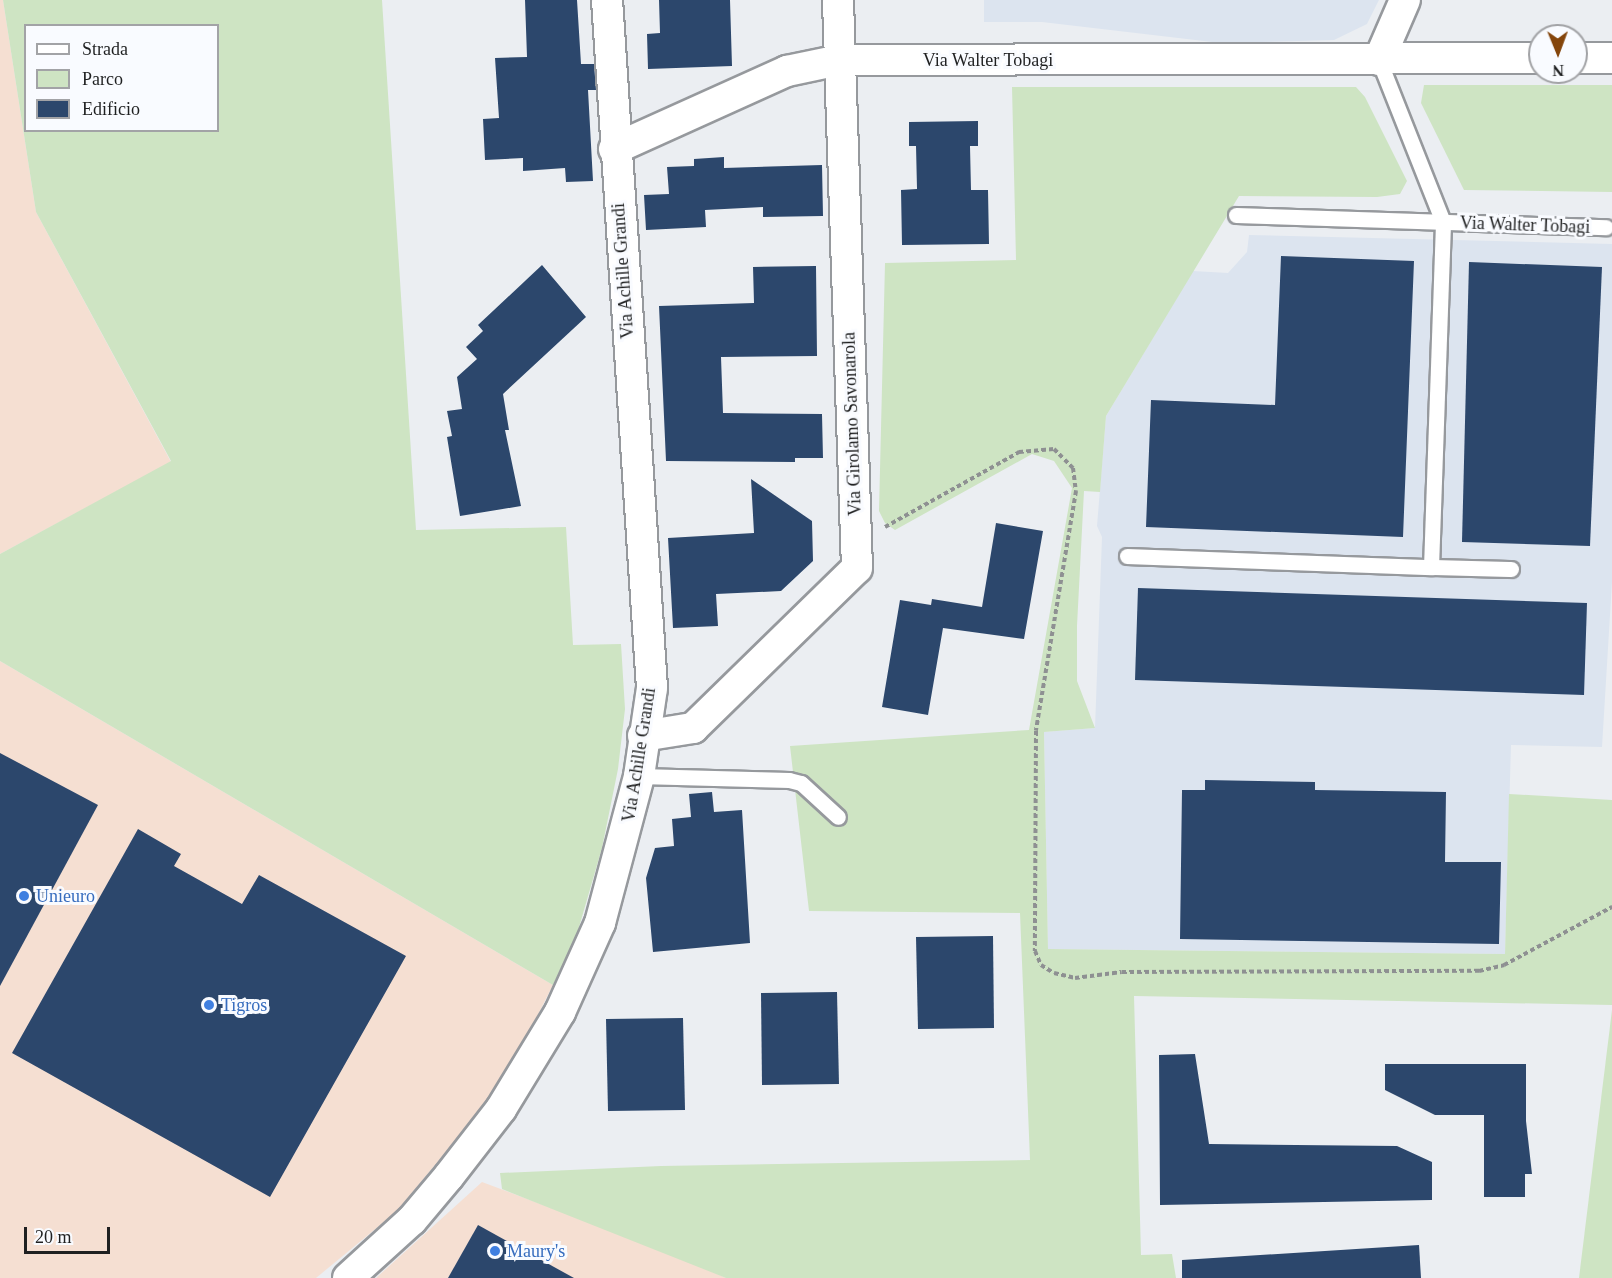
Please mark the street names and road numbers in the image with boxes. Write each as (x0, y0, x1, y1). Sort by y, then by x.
street label: Via Walter Tobagi (922, 49, 1054, 71)
street label: Via Achille Grandi (607, 202, 639, 340)
street label: Via Walter Tobagi (1459, 212, 1591, 238)
street label: Via Girolamo Savonarola (838, 332, 866, 516)
street label: Via Achille Grandi (618, 686, 660, 824)

